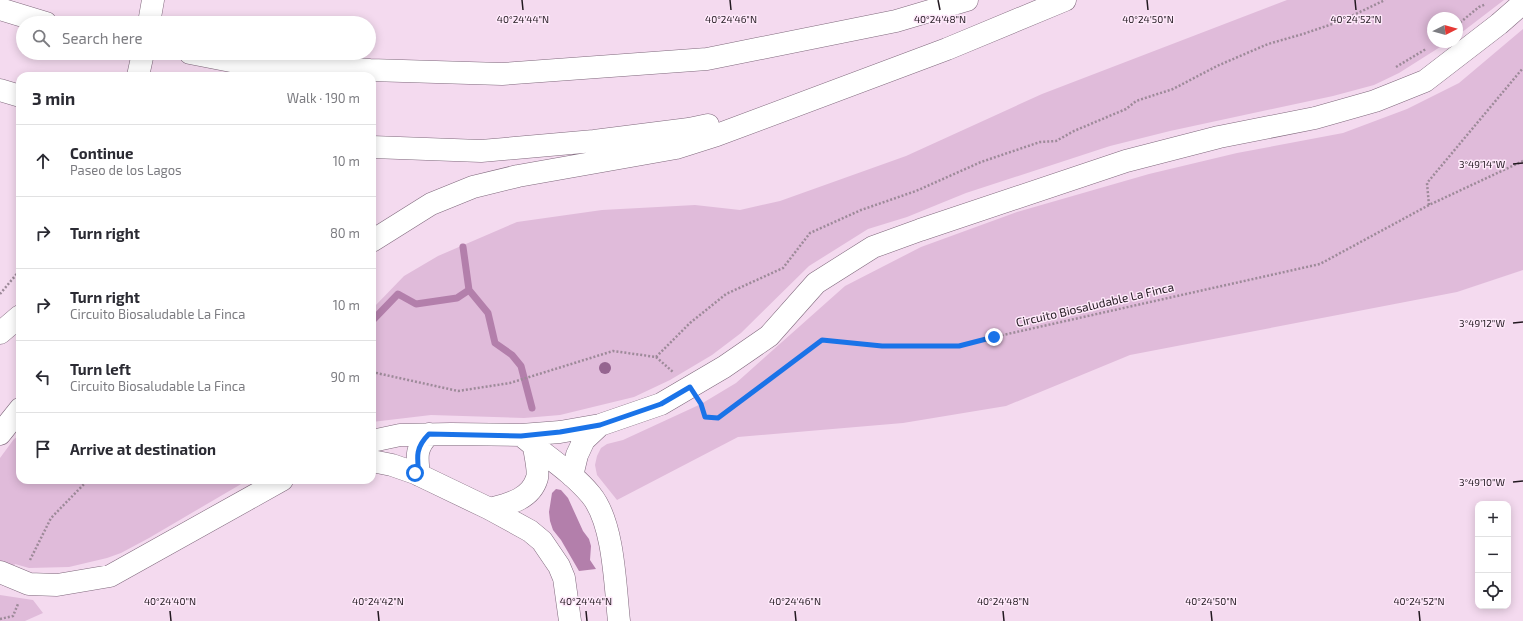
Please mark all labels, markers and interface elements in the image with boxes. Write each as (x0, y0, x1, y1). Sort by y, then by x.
north arrow (1427, 12, 1463, 48)
text: 40°24'44"N (497, 13, 549, 25)
text: 40°24'46"N (705, 13, 757, 25)
text: 40°24'48"N (914, 13, 966, 25)
text: 40°24'50"N (1122, 13, 1174, 25)
text: 40°24'52"N (1330, 13, 1382, 25)
search box (16, 16, 376, 60)
icon: search (30, 27, 52, 49)
text: Search here (62, 29, 143, 47)
text: 3 min (32, 88, 75, 108)
text: Walk · 190 m (287, 90, 360, 106)
text: Continue (70, 144, 133, 162)
icon: ahead (32, 150, 54, 172)
text: 10 m (333, 153, 360, 169)
text: 3°49'14"W (1459, 158, 1506, 170)
text: Paseo de los Lagos (70, 162, 182, 178)
icon: right (32, 222, 54, 244)
text: Turn right (70, 224, 140, 242)
text: 80 m (330, 225, 360, 241)
street label: Circuito Biosaludable La Finca (1014, 279, 1175, 329)
text: Turn right (70, 288, 140, 306)
icon: right (32, 294, 54, 316)
text: 10 m (333, 297, 360, 313)
text: Circuito Biosaludable La Finca (70, 306, 245, 322)
text: 3°49'12"W (1459, 317, 1505, 329)
route end (985, 328, 1003, 346)
text: Turn left (70, 360, 131, 378)
icon: left (32, 366, 54, 388)
text: 90 m (330, 369, 360, 385)
text: Circuito Biosaludable La Finca (70, 378, 245, 394)
icon: arrive (32, 438, 54, 460)
text: Arrive at destination (70, 440, 216, 458)
route start (406, 464, 424, 482)
text: 3°49'10"W (1459, 476, 1506, 488)
map controls (1475, 501, 1511, 609)
button: + (1475, 501, 1511, 537)
button: − (1475, 537, 1511, 573)
button: locate (1475, 573, 1511, 609)
text: 40°24'40"N (144, 595, 196, 607)
text: 40°24'42"N (352, 595, 404, 607)
text: 40°24'44"N (560, 595, 612, 607)
text: 40°24'46"N (769, 595, 821, 607)
text: 40°24'48"N (977, 595, 1029, 607)
text: 40°24'50"N (1185, 595, 1237, 607)
text: 40°24'52"N (1393, 595, 1445, 607)

